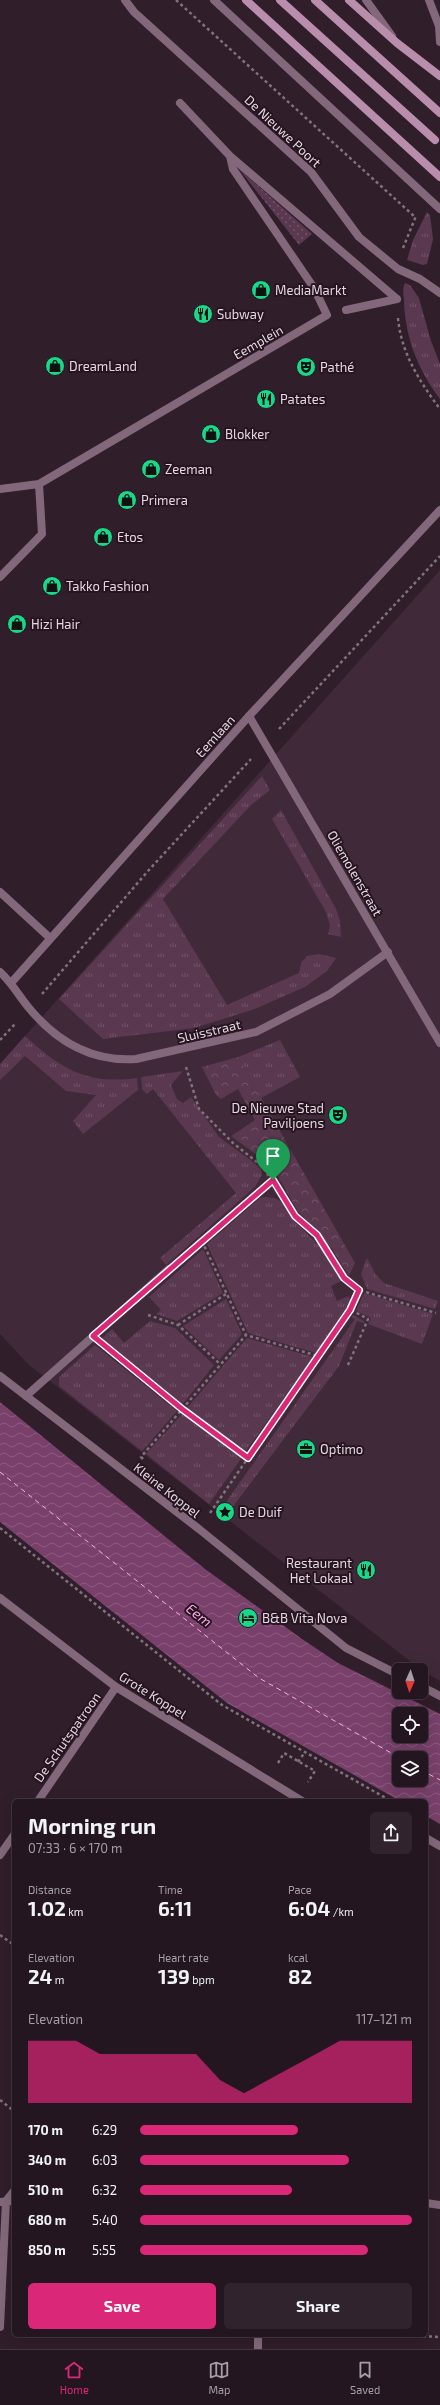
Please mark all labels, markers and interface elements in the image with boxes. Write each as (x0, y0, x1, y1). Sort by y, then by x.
street label: De Nieuwe Poort (242, 92, 324, 170)
shop icon: MediaMarkt (250, 279, 272, 301)
place label: MediaMarkt (275, 282, 347, 298)
restaurant icon: Subway (192, 303, 214, 325)
place label: Subway (217, 306, 264, 322)
street label: Eemplein (230, 321, 286, 363)
shop icon: DreamLand (44, 355, 66, 377)
theatre icon: Pathé (295, 356, 317, 378)
place label: DreamLand (69, 358, 137, 374)
place label: Pathé (320, 359, 354, 375)
restaurant icon: Patates (255, 388, 277, 410)
place label: Patates (280, 391, 325, 407)
shop icon: Blokker (200, 423, 222, 445)
place label: Blokker (225, 426, 270, 442)
shop icon: Zeeman (140, 458, 162, 480)
place label: Zeeman (165, 461, 212, 477)
shop icon: Primera (116, 489, 138, 511)
place label: Primera (141, 492, 188, 508)
shop icon: Etos (92, 526, 114, 548)
place label: Etos (117, 529, 143, 545)
shop icon: Takko Fashion (41, 575, 63, 597)
place label: Takko Fashion (66, 578, 149, 594)
shop icon: Hizi Hair (6, 613, 28, 635)
place label: Hizi Hair (31, 616, 80, 632)
street label: Eemlaan (192, 712, 238, 760)
street label: Oliemolenstraat (324, 827, 386, 919)
street label: Sluisstraat (176, 1016, 242, 1046)
place label: De Nieuwe Stad Paviljoens (231, 1100, 324, 1131)
theatre icon: De Nieuwe Stad Paviljoens (327, 1104, 349, 1126)
pin (256, 1139, 290, 1180)
icon: arrive (262, 1145, 284, 1167)
office icon: Optimo (295, 1438, 317, 1460)
place label: Optimo (320, 1441, 363, 1457)
street label: Kleine Koppel (131, 1459, 204, 1521)
place icon: De Duif (214, 1501, 236, 1523)
place label: De Duif (239, 1504, 283, 1520)
place label: Restaurant Het Lokaal (286, 1555, 352, 1586)
restaurant icon: Restaurant Het Lokaal (355, 1559, 377, 1581)
water label: Eem (183, 1599, 215, 1630)
hotel icon: B&B Vita Nova (237, 1607, 259, 1629)
place label: B&B Vita Nova (262, 1610, 347, 1626)
north arrow (392, 1663, 428, 1699)
map controls (392, 1663, 428, 1787)
street label: Grote Koppel (116, 1668, 190, 1722)
street label: De Schutspatroon (30, 1689, 104, 1785)
button: locate (392, 1707, 428, 1743)
button: layers (392, 1751, 428, 1787)
text: Morning run (28, 1812, 156, 1838)
button: share (370, 1812, 412, 1854)
text: 07:33 · 6 × 170 m (28, 1840, 122, 1856)
text: Distance (28, 1883, 71, 1896)
text: Time (158, 1883, 183, 1896)
text: Pace (288, 1883, 312, 1896)
text: 1.02 (28, 1896, 66, 1920)
text: 6:11 (158, 1896, 192, 1920)
text: 6:04 (288, 1896, 330, 1920)
text: km (66, 1905, 83, 1918)
text: /km (330, 1905, 354, 1918)
text: Elevation (28, 1951, 75, 1964)
text: Heart rate (158, 1951, 209, 1964)
text: kcal (288, 1951, 308, 1964)
text: 24 (28, 1964, 52, 1988)
text: 139 (158, 1964, 190, 1988)
text: 82 (288, 1964, 312, 1988)
text: m (52, 1973, 64, 1986)
text: bpm (190, 1973, 215, 1986)
text: Elevation (28, 2011, 83, 2027)
text: 117–121 m (356, 2011, 412, 2027)
text: 170 m (28, 2122, 63, 2138)
text: 6:29 (92, 2122, 117, 2138)
text: 340 m (28, 2152, 66, 2168)
text: 6:03 (92, 2152, 118, 2168)
text: 510 m (28, 2182, 63, 2198)
text: 6:32 (92, 2182, 117, 2198)
text: 680 m (28, 2212, 66, 2228)
text: 5:40 (92, 2212, 118, 2228)
text: 850 m (28, 2242, 66, 2258)
text: 5:55 (92, 2242, 116, 2258)
button: Save (28, 2283, 216, 2329)
button: Share (224, 2283, 412, 2329)
tab: Home (60, 2359, 89, 2396)
tab: Map (208, 2359, 231, 2396)
tab: Saved (350, 2359, 380, 2396)

